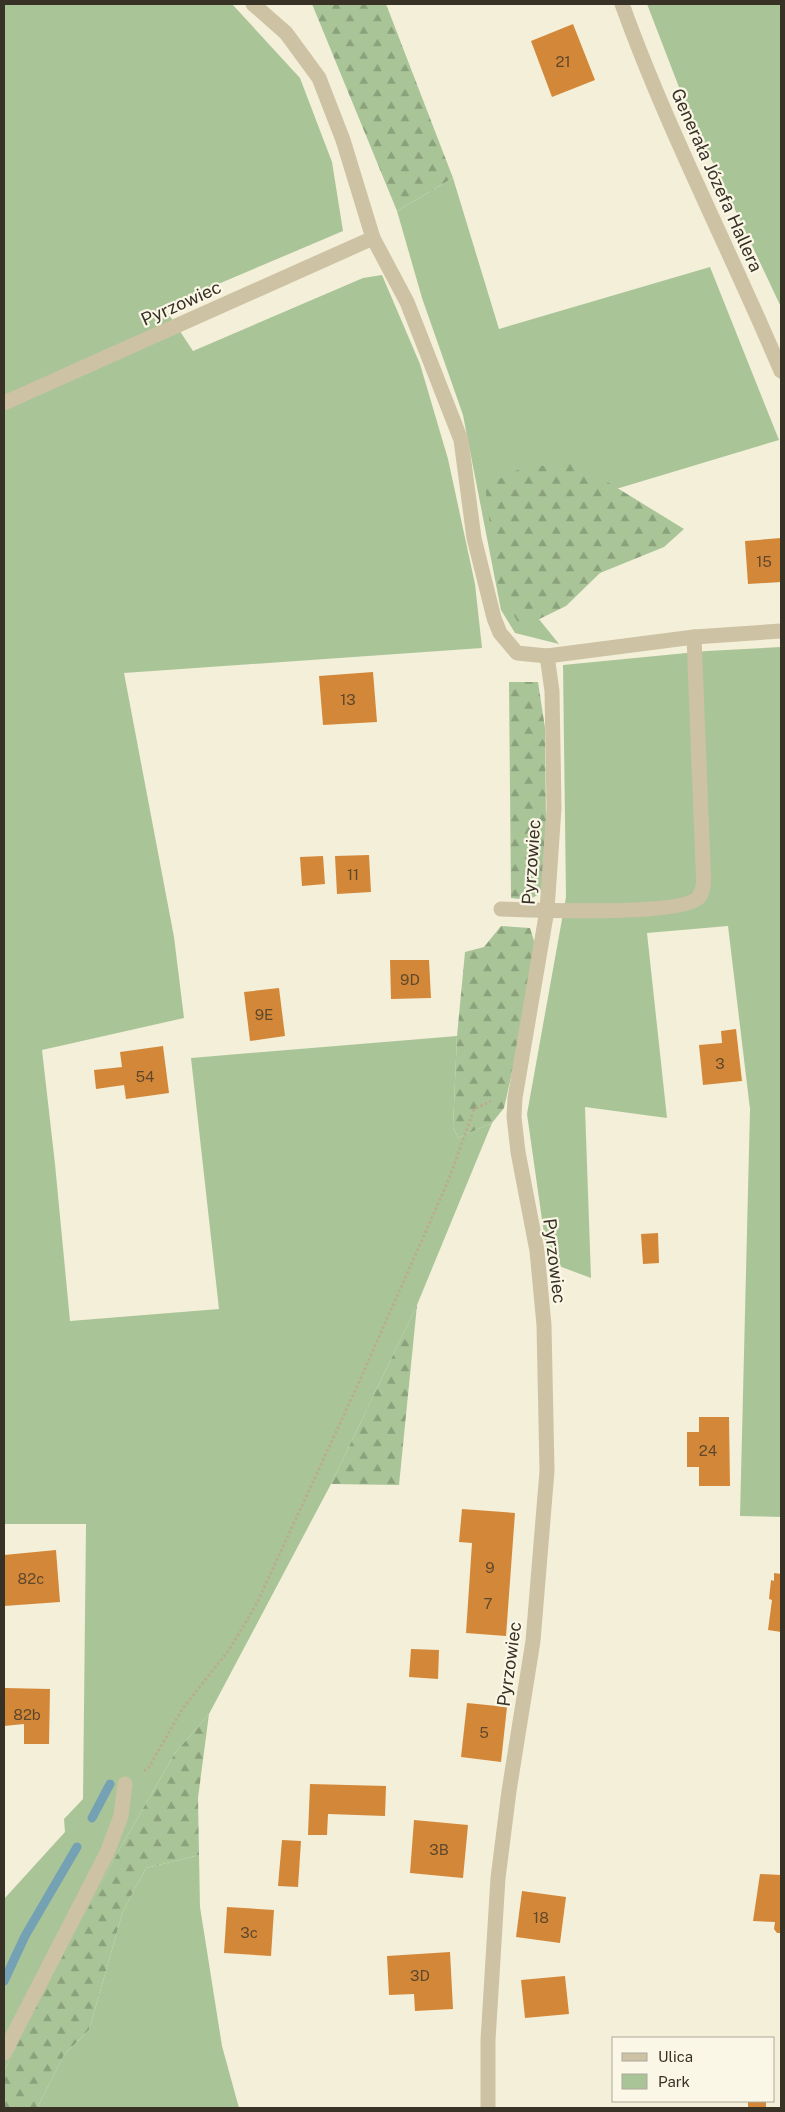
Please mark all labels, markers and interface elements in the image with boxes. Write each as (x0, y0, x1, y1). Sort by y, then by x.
house number: 21 (555, 53, 571, 70)
street label: Generała Józefa Hallera (667, 85, 767, 275)
street label: Pyrzowiec (138, 276, 224, 330)
house number: 15 (756, 553, 772, 570)
house number: 13 (340, 691, 356, 708)
street label: Pyrzowiec (518, 819, 544, 905)
house number: 11 (347, 866, 359, 883)
house number: 9D (400, 971, 420, 988)
house number: 9E (255, 1006, 273, 1023)
house number: 3 (715, 1055, 725, 1072)
house number: 54 (135, 1068, 155, 1085)
street label: Pyrzowiec (539, 1217, 571, 1305)
house number: 24 (699, 1442, 717, 1459)
house number: 9 (485, 1559, 495, 1576)
house number: 82c (18, 1570, 44, 1587)
house number: 7 (483, 1595, 493, 1612)
street label: Pyrzowiec (493, 1620, 525, 1708)
house number: 82b (13, 1706, 41, 1723)
house number: 5 (479, 1724, 489, 1741)
house number: 3B (429, 1841, 449, 1858)
house number: 18 (533, 1909, 549, 1926)
house number: 3c (240, 1924, 258, 1941)
house number: 3D (410, 1967, 430, 1984)
legend (612, 2037, 775, 2102)
text: Ulica (658, 2048, 693, 2065)
text: Park (658, 2073, 690, 2090)

